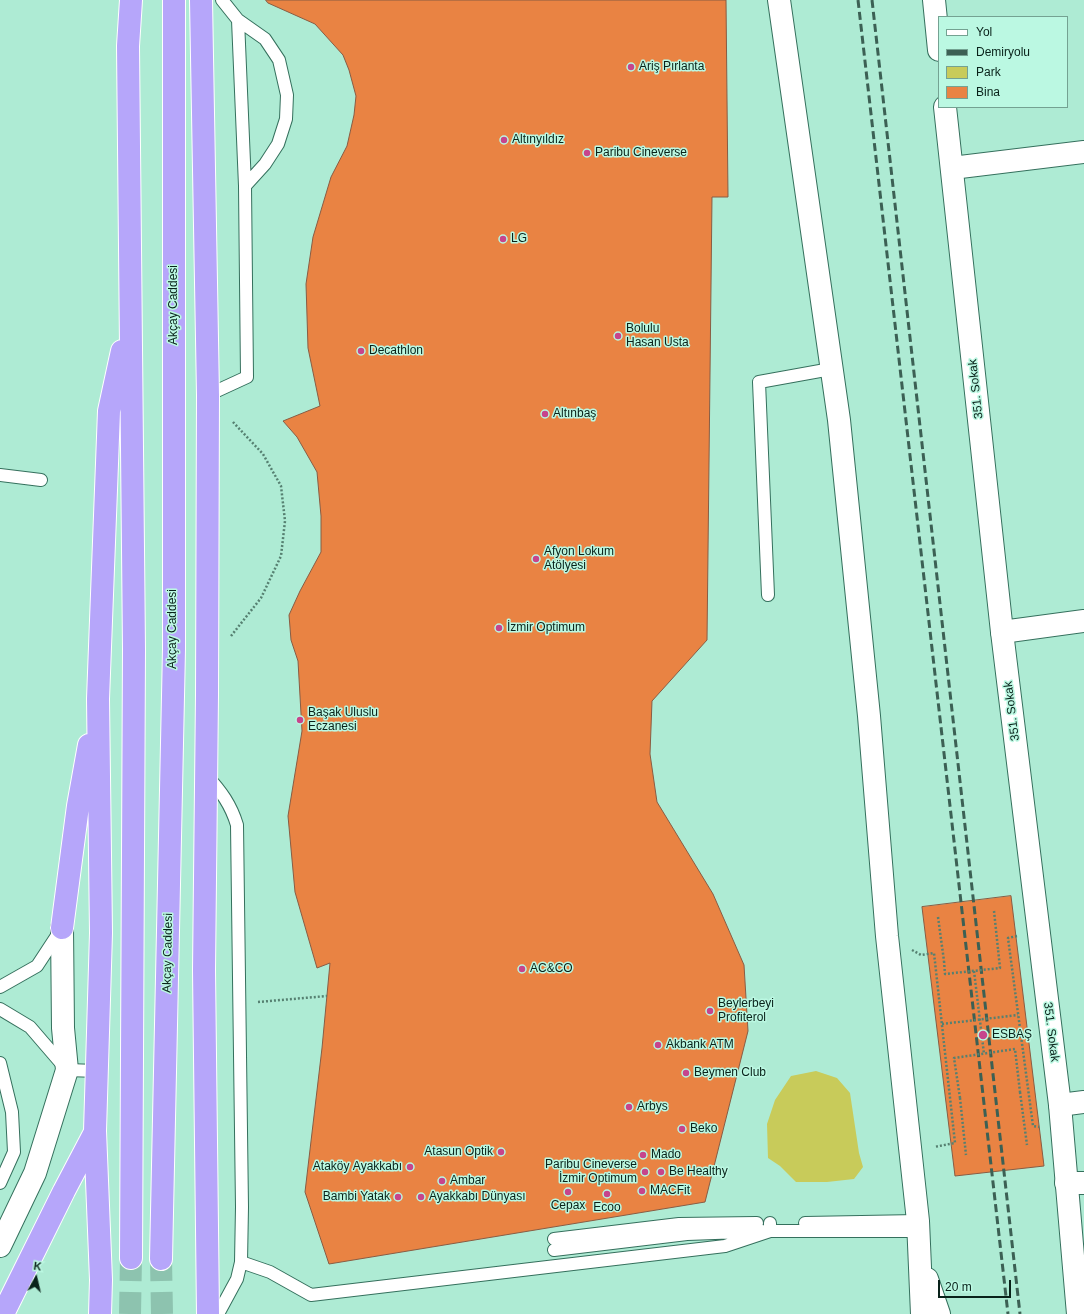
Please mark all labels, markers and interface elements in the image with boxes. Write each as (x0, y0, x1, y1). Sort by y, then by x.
legend (938, 16, 1068, 108)
text: Yol (976, 25, 992, 39)
text: Demiryolu (976, 45, 1030, 59)
place label: Ariş Pırlanta (639, 60, 704, 74)
marker: Ariş Pırlanta (626, 62, 636, 72)
text: Park (976, 65, 1001, 79)
text: Bina (976, 85, 1000, 99)
place label: Altınyıldız (512, 133, 564, 147)
marker: Altınyıldız (499, 135, 509, 145)
place label: Paribu Cineverse (595, 146, 687, 160)
marker: Paribu Cineverse (582, 148, 592, 158)
place label: LG (511, 232, 527, 246)
marker: LG (498, 234, 508, 244)
street label: Akçay Caddesi (167, 265, 181, 345)
place label: Bolulu Hasan Usta (626, 322, 689, 350)
marker: Bolulu Hasan Usta (613, 331, 623, 341)
place label: Decathlon (369, 344, 423, 358)
marker: Decathlon (356, 346, 366, 356)
street label: 351. Sokak (966, 358, 986, 420)
place label: Altınbaş (553, 407, 596, 421)
marker: Altınbaş (540, 409, 550, 419)
place label: Afyon Lokum Atölyesi (544, 545, 614, 573)
marker: Afyon Lokum Atölyesi (531, 554, 541, 564)
street label: Akçay Caddesi (166, 589, 180, 669)
place label: İzmir Optimum (507, 621, 585, 635)
marker: İzmir Optimum (494, 623, 504, 633)
street label: 351. Sokak (1001, 680, 1023, 742)
place label: Başak Uluslu Eczanesi (308, 706, 378, 734)
marker: Başak Uluslu Eczanesi (295, 715, 305, 725)
street label: Akçay Caddesi (160, 913, 176, 993)
place label: AC&CO (530, 962, 573, 976)
marker: AC&CO (517, 964, 527, 974)
place label: Beylerbeyi Profiterol (718, 997, 774, 1025)
street label: 351. Sokak (1040, 1001, 1062, 1063)
marker: Beylerbeyi Profiterol (705, 1006, 715, 1016)
place label: ESBAŞ (992, 1028, 1032, 1042)
marker: ESBAŞ (977, 1029, 989, 1041)
place label: Akbank ATM (666, 1038, 734, 1052)
marker: Akbank ATM (653, 1040, 663, 1050)
place label: Beymen Club (694, 1066, 766, 1080)
marker: Beymen Club (681, 1068, 691, 1078)
place label: Arbys (637, 1100, 668, 1114)
marker: Arbys (624, 1102, 634, 1112)
place label: Beko (690, 1122, 717, 1136)
marker: Beko (677, 1124, 687, 1134)
place label: Atasun Optik (424, 1145, 493, 1159)
marker: Atasun Optik (496, 1147, 506, 1157)
place label: Mado (651, 1148, 681, 1162)
marker: Mado (638, 1150, 648, 1160)
place label: Paribu Cineverse İzmir Optimum (545, 1158, 637, 1186)
place label: Ataköy Ayakkabı (313, 1160, 402, 1174)
marker: Ataköy Ayakkabı (405, 1162, 415, 1172)
place label: Be Healthy (669, 1165, 728, 1179)
marker: Paribu Cineverse İzmir Optimum (640, 1167, 650, 1177)
marker: Be Healthy (656, 1167, 666, 1177)
place label: Ambar (450, 1174, 485, 1188)
marker: Ambar (437, 1176, 447, 1186)
place label: MACFit (650, 1184, 690, 1198)
marker: MACFit (637, 1186, 647, 1196)
marker: Cepax (563, 1187, 573, 1197)
marker: Ecoo (602, 1189, 612, 1199)
place label: Bambi Yatak (323, 1190, 390, 1204)
place label: Ayakkabı Dünyası (429, 1190, 525, 1204)
marker: Bambi Yatak (393, 1192, 403, 1202)
marker: Ayakkabı Dünyası (416, 1192, 426, 1202)
place label: Cepax (551, 1199, 585, 1213)
place label: Ecoo (593, 1201, 621, 1215)
north arrow (16, 1258, 56, 1298)
text: K (33, 1260, 42, 1273)
scale bar (940, 1272, 1013, 1298)
text: 20 m (945, 1280, 972, 1294)

